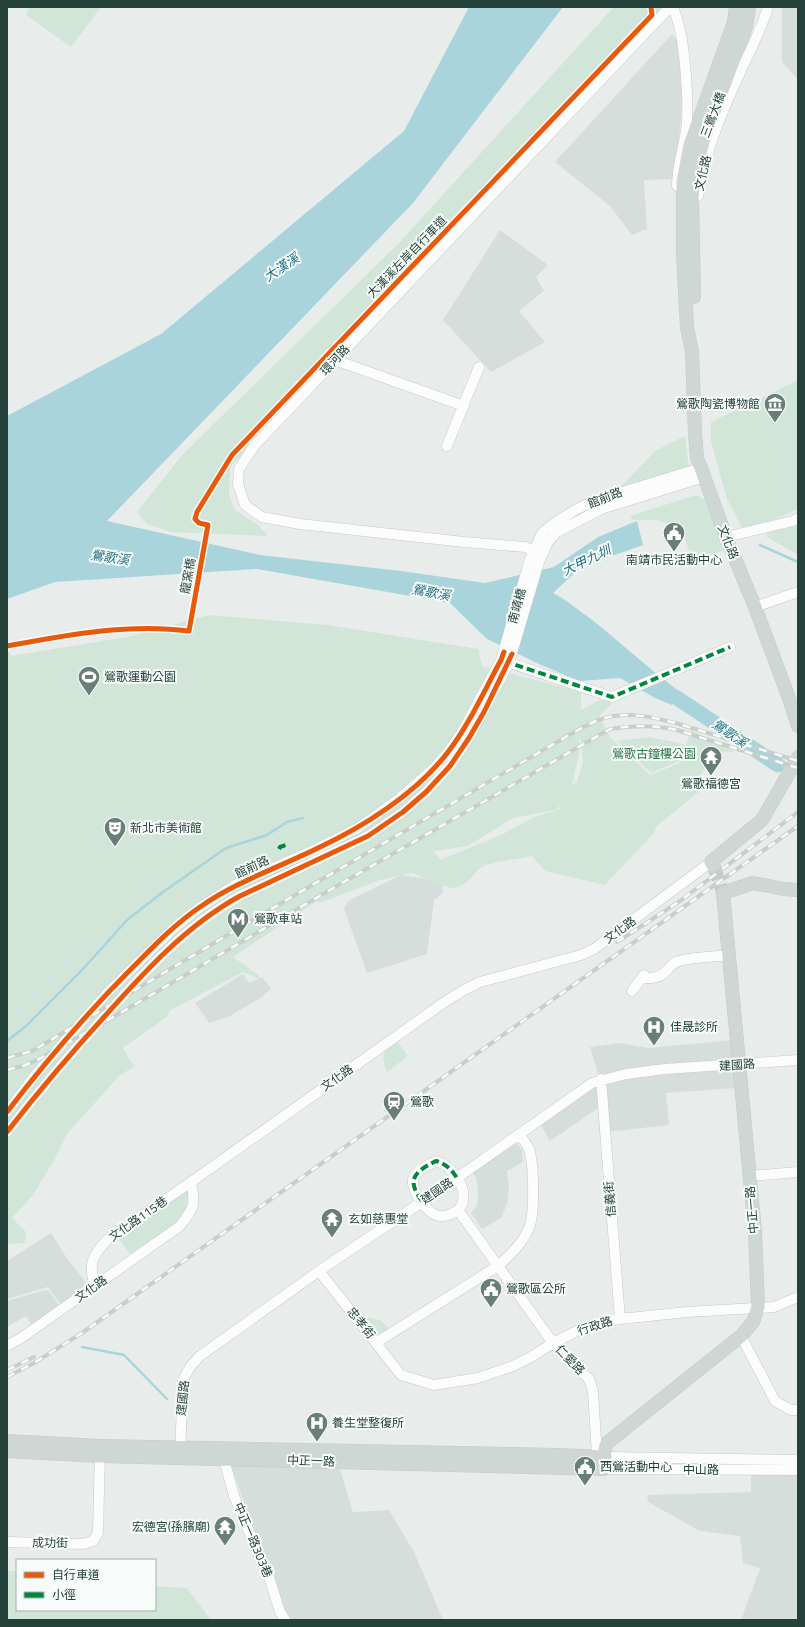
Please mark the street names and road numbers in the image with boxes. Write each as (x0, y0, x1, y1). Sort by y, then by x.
street label: 三鶯大橋 (695, 89, 730, 141)
street label: 文化路 (689, 153, 716, 193)
street label: 大漢溪左岸自行車道 (362, 211, 451, 302)
street label: 環河路 (315, 340, 354, 379)
street label: 館前路 (585, 482, 625, 513)
street label: 文化路 (713, 522, 744, 562)
street label: 龍窯橋 (175, 557, 200, 595)
street label: 南靖橋 (502, 586, 531, 626)
street label: 館前路 (231, 850, 272, 883)
street label: 文化路 (600, 911, 640, 948)
street label: 建國路 (718, 1054, 756, 1075)
street label: 文化路 (317, 1059, 357, 1096)
street label: 建國路 (416, 1173, 457, 1209)
street label: 信義街 (598, 1180, 621, 1218)
street label: 中正一路 (740, 1185, 763, 1235)
street label: 文化路115巷 (104, 1191, 171, 1246)
street label: 文化路 (71, 1270, 111, 1307)
street label: 忠孝街 (343, 1303, 380, 1343)
street label: 行政路 (575, 1311, 615, 1340)
street label: 仁愛路 (551, 1340, 590, 1379)
street label: 建國路 (171, 1379, 194, 1417)
street label: 中正一路 (287, 1450, 335, 1471)
street label: 中山路 (683, 1460, 719, 1479)
street label: 中正一路303巷 (229, 1499, 278, 1580)
street label: 成功街 (32, 1533, 68, 1552)

